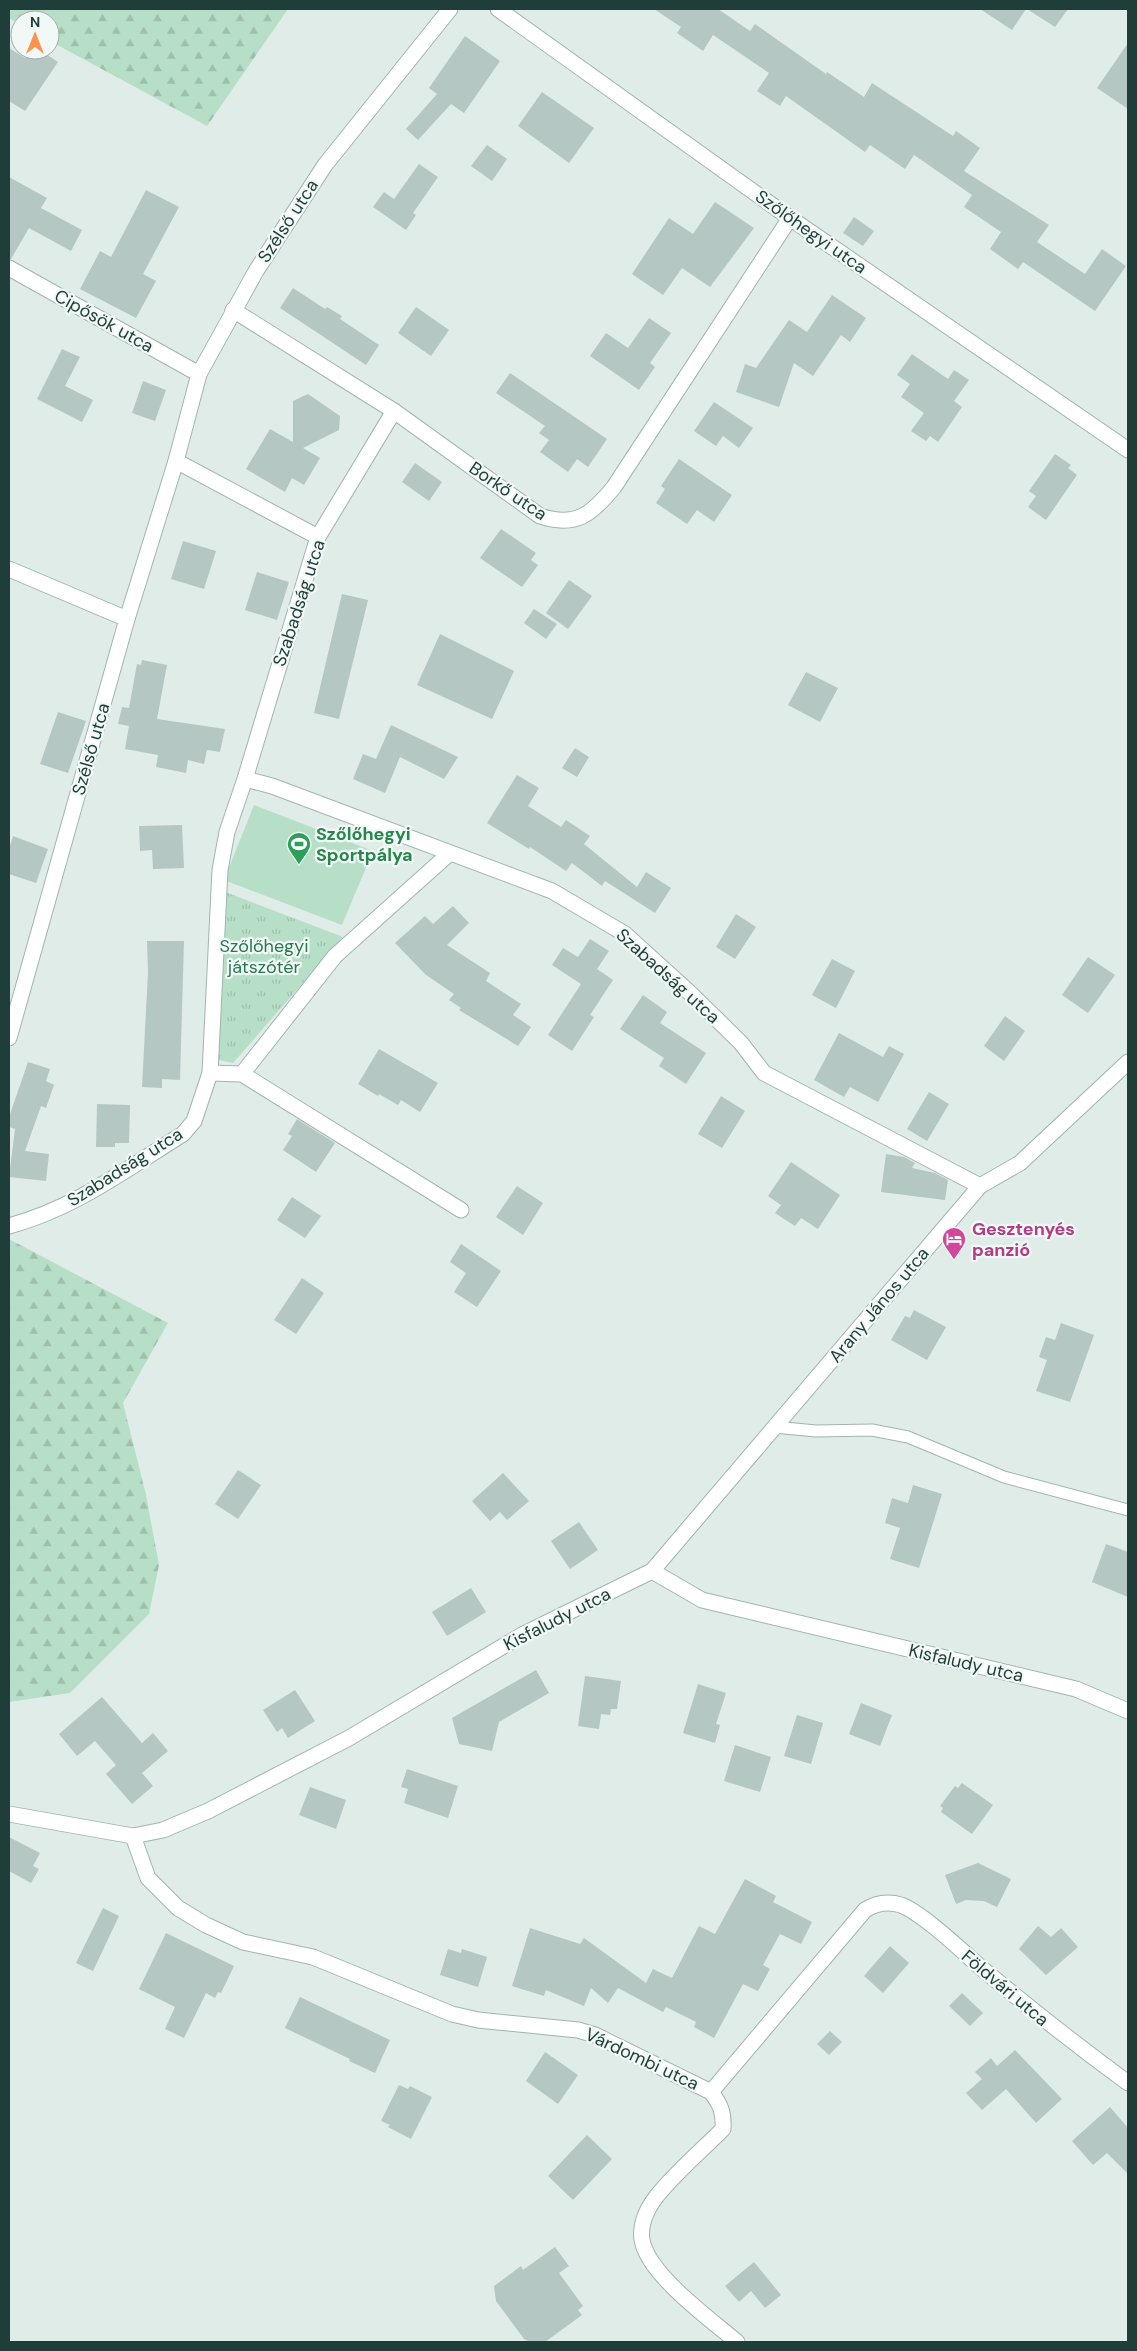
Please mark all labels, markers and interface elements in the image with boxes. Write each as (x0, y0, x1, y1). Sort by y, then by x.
north arrow (10, 10, 60, 60)
text: N (30, 13, 40, 31)
street label: Szélső utca (252, 175, 324, 267)
street label: Szőlőhegyi utca (750, 185, 872, 279)
street label: Cipősök utca (50, 284, 158, 358)
street label: Borkő utca (464, 456, 552, 526)
street label: Szabadság utca (267, 537, 331, 669)
street label: Szélső utca (66, 700, 116, 798)
place label: Szőlőhegyi Sportpálya (316, 822, 413, 867)
sports icon: Szőlőhegyi Sportpálya (286, 831, 312, 865)
street label: Szabadság utca (611, 923, 725, 1029)
park label: Szőlőhegyi játszótér (220, 934, 308, 979)
street label: Szabadság utca (63, 1122, 187, 1212)
place label: Gesztenyés panzió (972, 1217, 1075, 1262)
hotel icon: Gesztenyés panzió (941, 1226, 967, 1260)
street label: Arany János utca (823, 1242, 935, 1368)
street label: Kisfaludy utca (499, 1582, 615, 1656)
street label: Kisfaludy utca (906, 1638, 1026, 1688)
street label: Földvári utca (956, 1944, 1054, 2032)
street label: Várdombi utca (581, 2022, 703, 2096)

